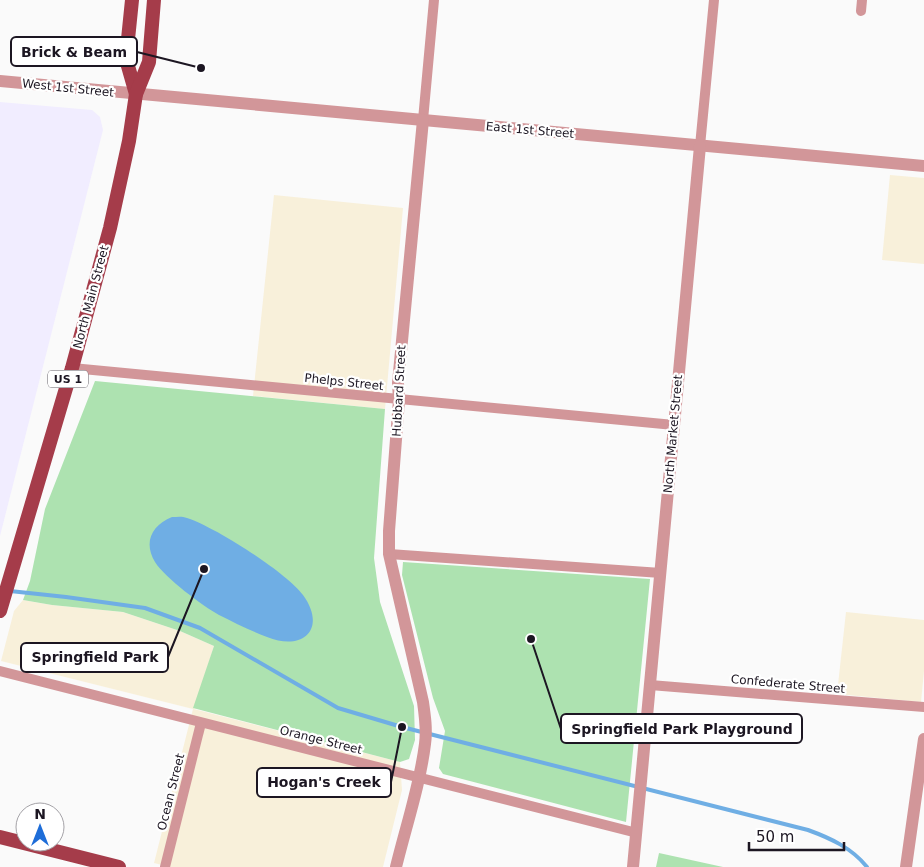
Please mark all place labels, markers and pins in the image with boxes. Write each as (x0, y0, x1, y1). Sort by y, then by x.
callout: Brick & Beam (11, 37, 137, 66)
callout: Springfield Park (21, 643, 168, 672)
callout: Springfield Park Playground (561, 714, 802, 743)
callout: Hogan's Creek (257, 768, 391, 797)

